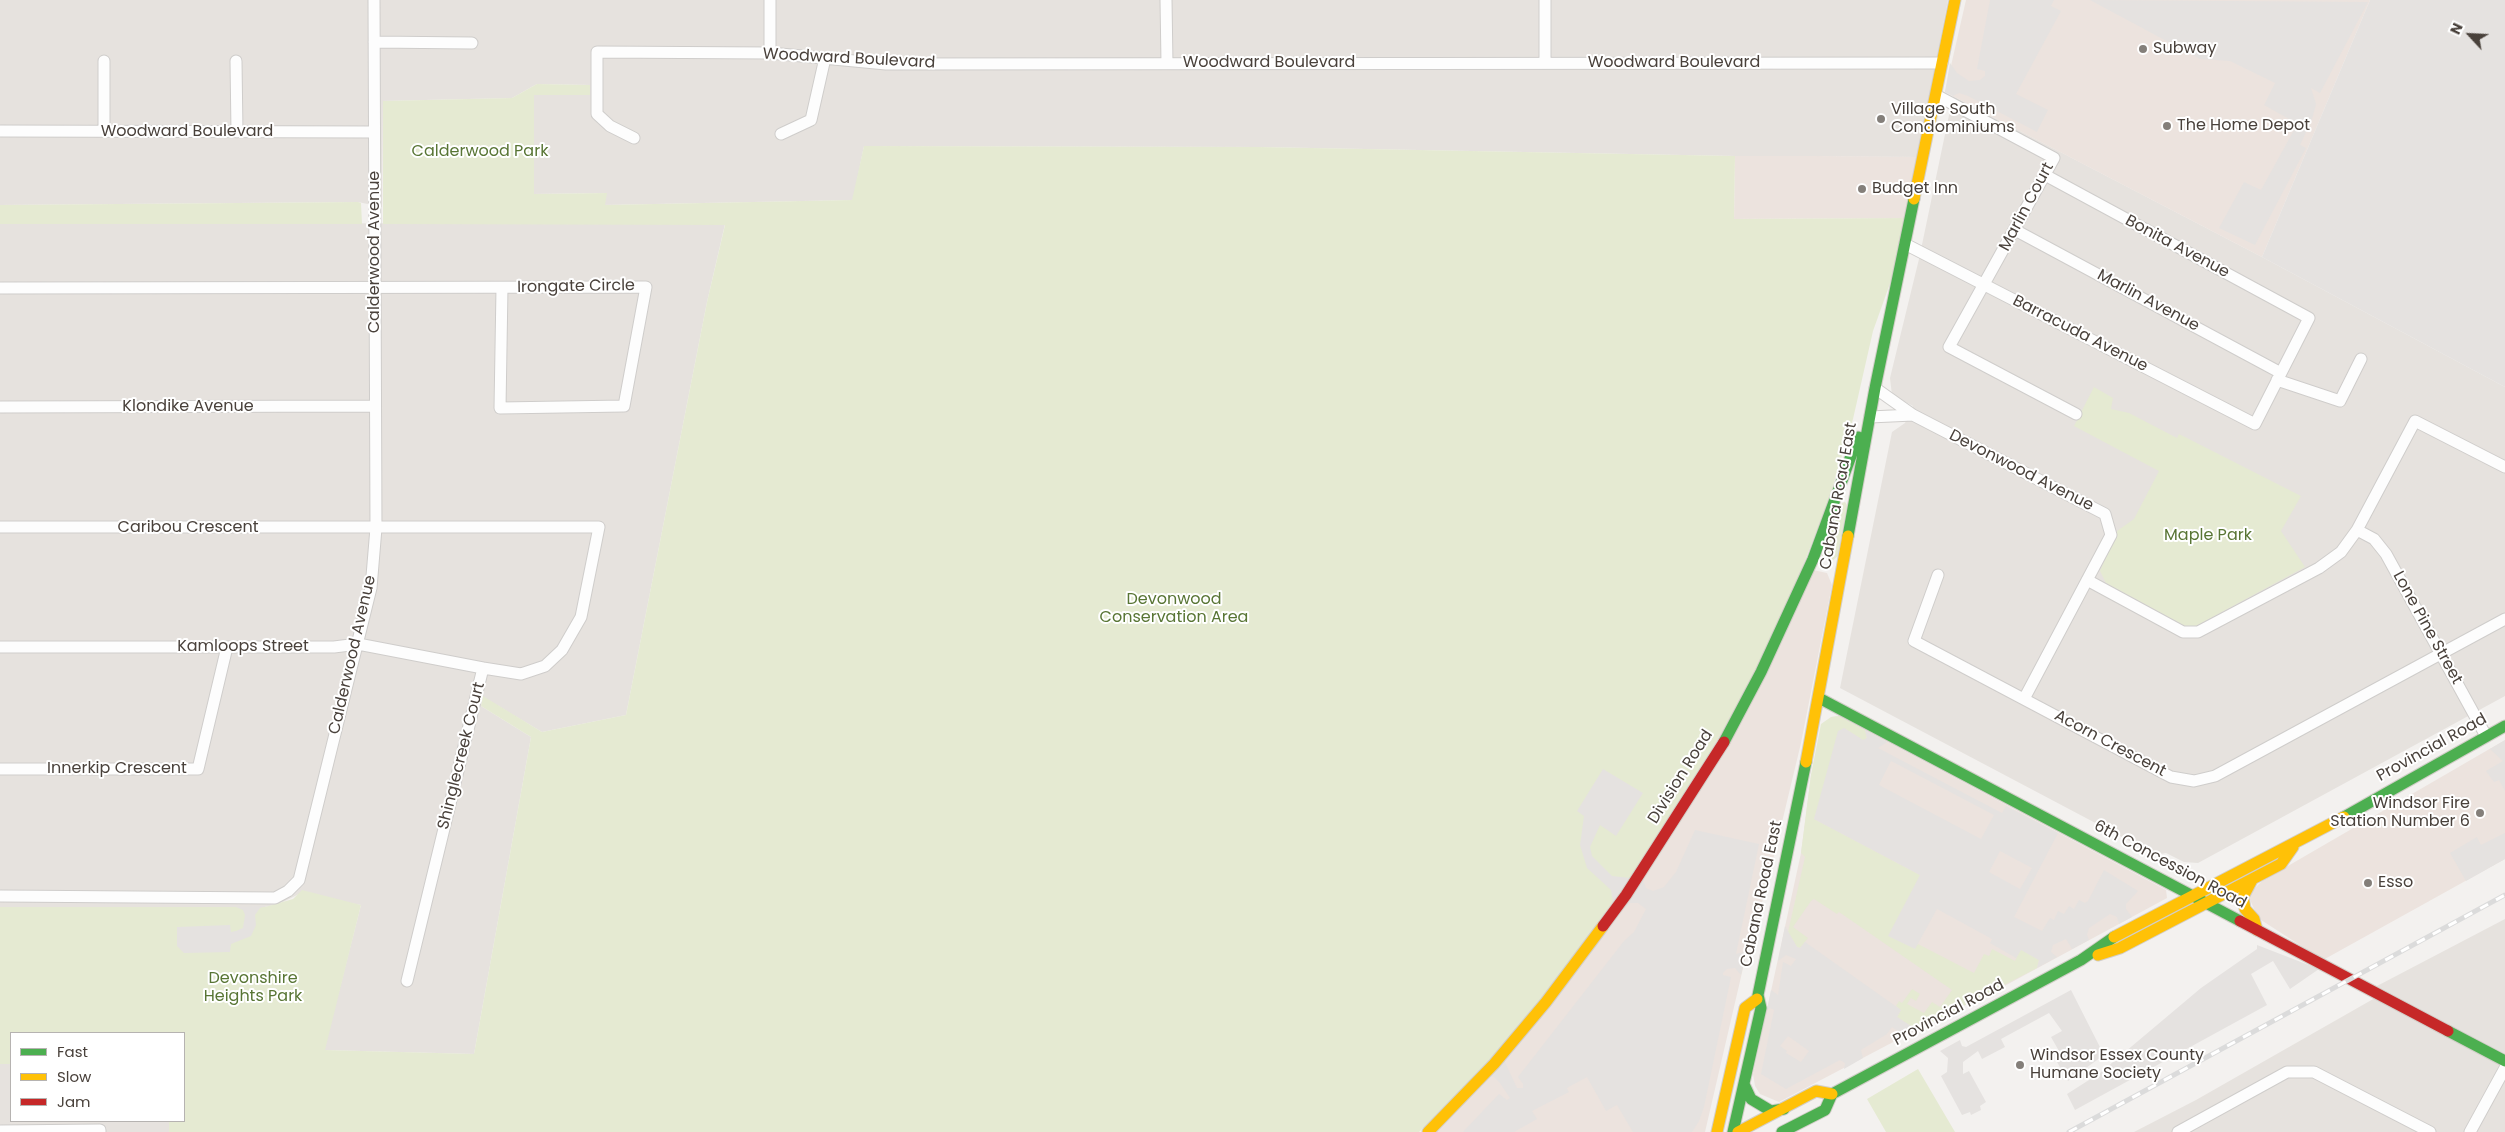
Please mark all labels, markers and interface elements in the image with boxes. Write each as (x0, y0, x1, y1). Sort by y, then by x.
north arrow (2445, 10, 2495, 60)
text: N (2445, 20, 2468, 38)
place label: Subway (2153, 39, 2216, 59)
marker: Subway (2137, 43, 2149, 55)
street label: Woodward Boulevard (762, 45, 936, 73)
street label: Woodward Boulevard (1183, 53, 1355, 73)
street label: Woodward Boulevard (1588, 53, 1760, 73)
place label: Village South Condominiums (1891, 100, 2015, 138)
marker: Village South Condominiums (1875, 113, 1887, 125)
place label: The Home Depot (2177, 116, 2310, 136)
marker: The Home Depot (2161, 120, 2173, 132)
street label: Woodward Boulevard (101, 122, 273, 142)
park label: Calderwood Park (412, 142, 548, 162)
street label: Marlin Court (1996, 159, 2058, 255)
street label: Calderwood Avenue (365, 171, 385, 333)
place label: Budget Inn (1872, 179, 1958, 199)
marker: Budget Inn (1856, 183, 1868, 195)
street label: Bonita Avenue (2122, 211, 2232, 283)
street label: Marlin Avenue (2094, 266, 2202, 336)
street label: Irongate Circle (517, 276, 635, 298)
street label: Barracuda Avenue (2009, 292, 2151, 376)
street label: Klondike Avenue (122, 397, 254, 417)
street label: Cabana Road East (1817, 421, 1861, 571)
street label: Devonwood Avenue (1946, 426, 2096, 516)
street label: Caribou Crescent (118, 518, 258, 538)
park label: Maple Park (2164, 526, 2252, 546)
street label: Lone Pine Street (2388, 568, 2466, 688)
street label: Calderwood Avenue (325, 574, 381, 736)
park label: Devonwood Conservation Area (1100, 590, 1248, 628)
street label: Kamloops Street (177, 637, 309, 657)
street label: Shinglecreek Court (434, 680, 490, 832)
street label: Acorn Crescent (2051, 707, 2169, 781)
street label: Provincial Road (2374, 710, 2490, 786)
street label: Division Road (1645, 727, 1717, 827)
street label: Innerkip Crescent (47, 759, 187, 779)
place label: Windsor Fire Station Number 6 (2330, 794, 2470, 832)
marker: Windsor Fire Station Number 6 (2474, 807, 2486, 819)
street label: 6th Concession Road (2090, 817, 2250, 913)
street label: Cabana Road East (1737, 819, 1787, 969)
place label: Esso (2378, 873, 2413, 893)
marker: Esso (2362, 877, 2374, 889)
park label: Devonshire Heights Park (204, 969, 302, 1007)
street label: Provincial Road (1890, 976, 2008, 1050)
legend (10, 1032, 185, 1122)
text: Fast (57, 1041, 88, 1062)
place label: Windsor Essex County Humane Society (2030, 1046, 2204, 1084)
marker: Windsor Essex County Humane Society (2014, 1059, 2026, 1071)
text: Slow (57, 1066, 91, 1087)
text: Jam (57, 1091, 91, 1112)

